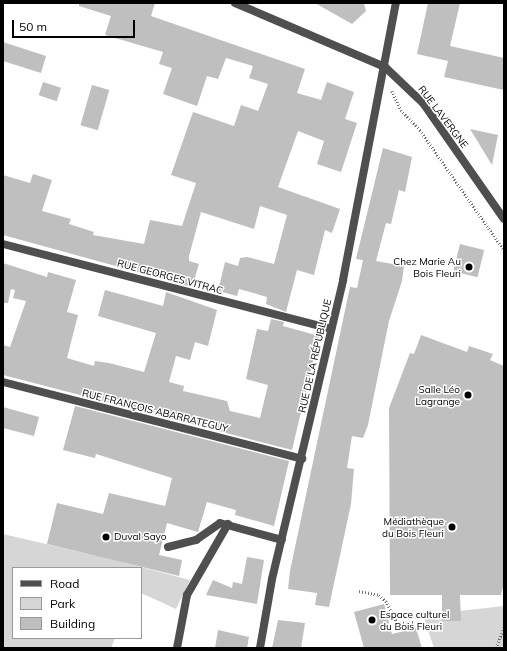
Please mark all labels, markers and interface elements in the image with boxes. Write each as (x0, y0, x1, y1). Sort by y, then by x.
scale bar (14, 12, 137, 38)
text: 50 m (19, 19, 47, 34)
street label: RUE LAVERGNE (416, 83, 470, 151)
place label: Chez Marie Au Bois Fleuri (393, 255, 461, 278)
street label: RUE GEORGES VITRAC (116, 257, 224, 297)
marker: Chez Marie Au Bois Fleuri (464, 262, 474, 272)
street label: RUE DE LA RÉPUBLIQUE (296, 298, 334, 414)
place label: Salle Léo Lagrange (416, 383, 460, 406)
street label: RUE FRANÇOIS ABARRATEGUY (81, 387, 229, 435)
marker: Salle Léo Lagrange (463, 390, 473, 400)
place label: Médiathèque du Bois Fleuri (382, 515, 444, 538)
marker: Médiathèque du Bois Fleuri (447, 522, 457, 532)
place label: Duval Sayo (114, 531, 167, 543)
marker: Duval Sayo (101, 532, 111, 542)
legend (12, 567, 142, 639)
text: Road (50, 576, 79, 591)
text: Park (50, 596, 75, 611)
place label: Espace culturel du Bois Fleuri (380, 608, 449, 632)
marker: Espace culturel du Bois Fleuri (367, 615, 377, 625)
text: Building (50, 616, 95, 631)

